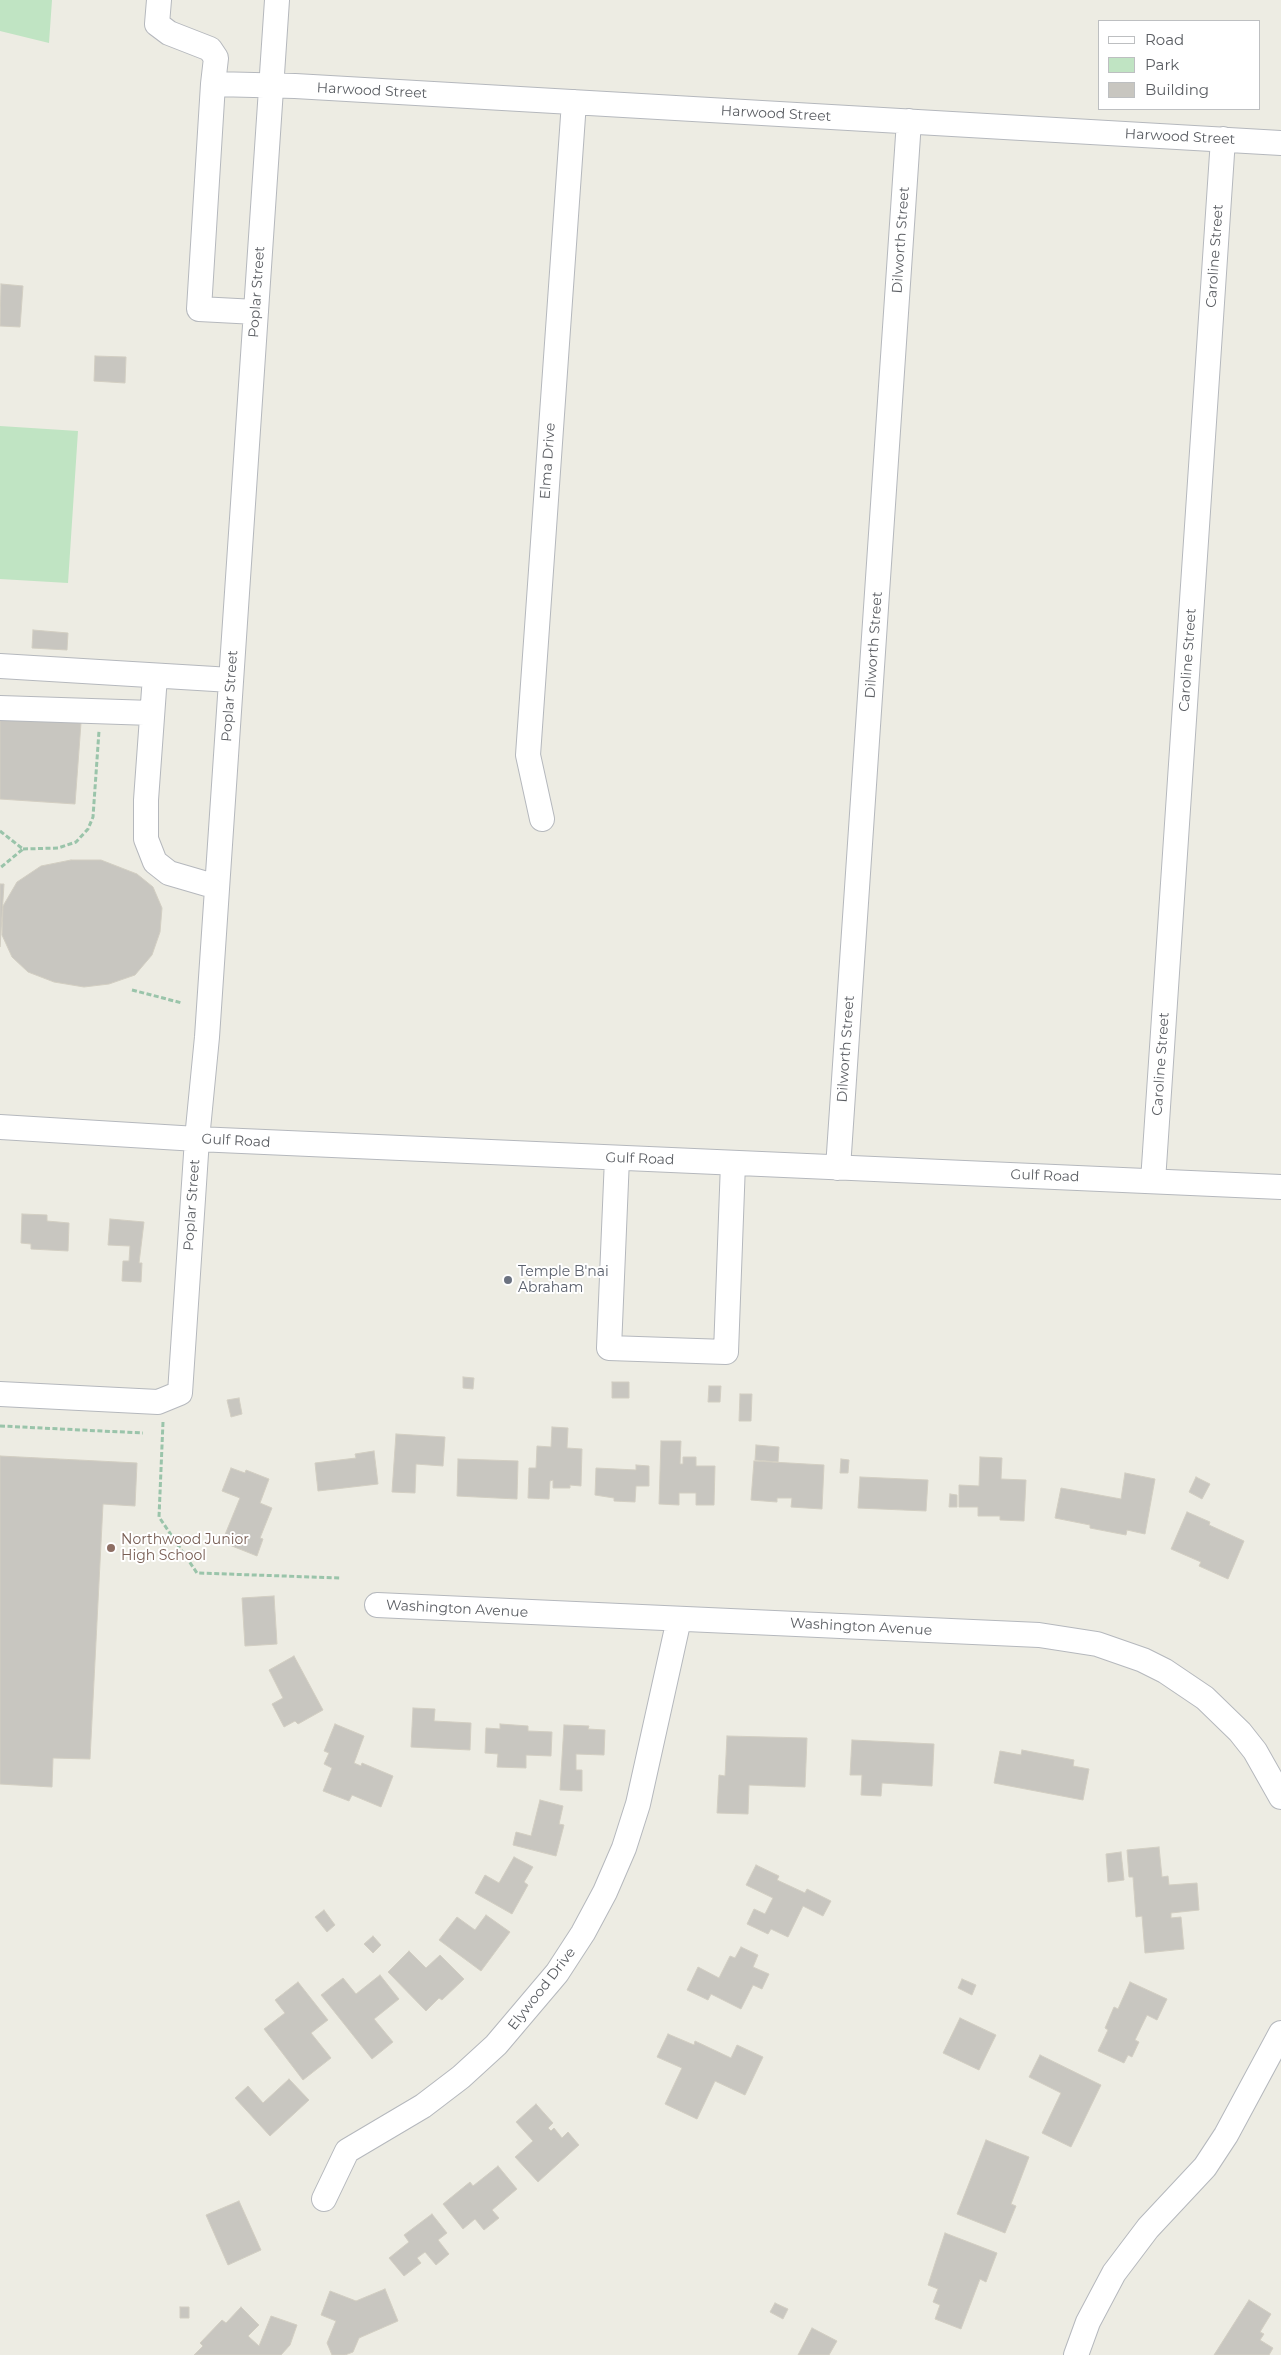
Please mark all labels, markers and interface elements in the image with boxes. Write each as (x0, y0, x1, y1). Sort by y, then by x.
legend (1098, 20, 1261, 110)
text: Road (1145, 30, 1184, 49)
text: Park (1145, 55, 1179, 74)
street label: Harwood Street (316, 80, 428, 102)
text: Building (1145, 80, 1209, 99)
street label: Harwood Street (720, 103, 832, 125)
street label: Harwood Street (1124, 126, 1236, 148)
street label: Dilworth Street (889, 186, 913, 294)
street label: Caroline Street (1203, 204, 1227, 308)
street label: Poplar Street (245, 246, 269, 338)
street label: Elma Drive (537, 422, 559, 500)
street label: Dilworth Street (862, 591, 886, 699)
street label: Caroline Street (1176, 608, 1200, 712)
street label: Poplar Street (218, 650, 242, 742)
street label: Dilworth Street (834, 995, 858, 1103)
street label: Caroline Street (1149, 1012, 1173, 1116)
street label: Gulf Road (201, 1131, 271, 1151)
street label: Gulf Road (605, 1149, 675, 1169)
street label: Poplar Street (180, 1159, 204, 1251)
street label: Gulf Road (1010, 1166, 1080, 1186)
place label: Temple B'nai Abraham (518, 1264, 609, 1296)
marker: Temple B'nai Abraham (502, 1274, 514, 1286)
place label: Northwood Junior High School (121, 1532, 249, 1564)
marker: Northwood Junior High School (105, 1542, 117, 1554)
street label: Washington Avenue (385, 1597, 529, 1621)
street label: Washington Avenue (789, 1615, 933, 1639)
street label: Elywood Drive (505, 1944, 579, 2034)

